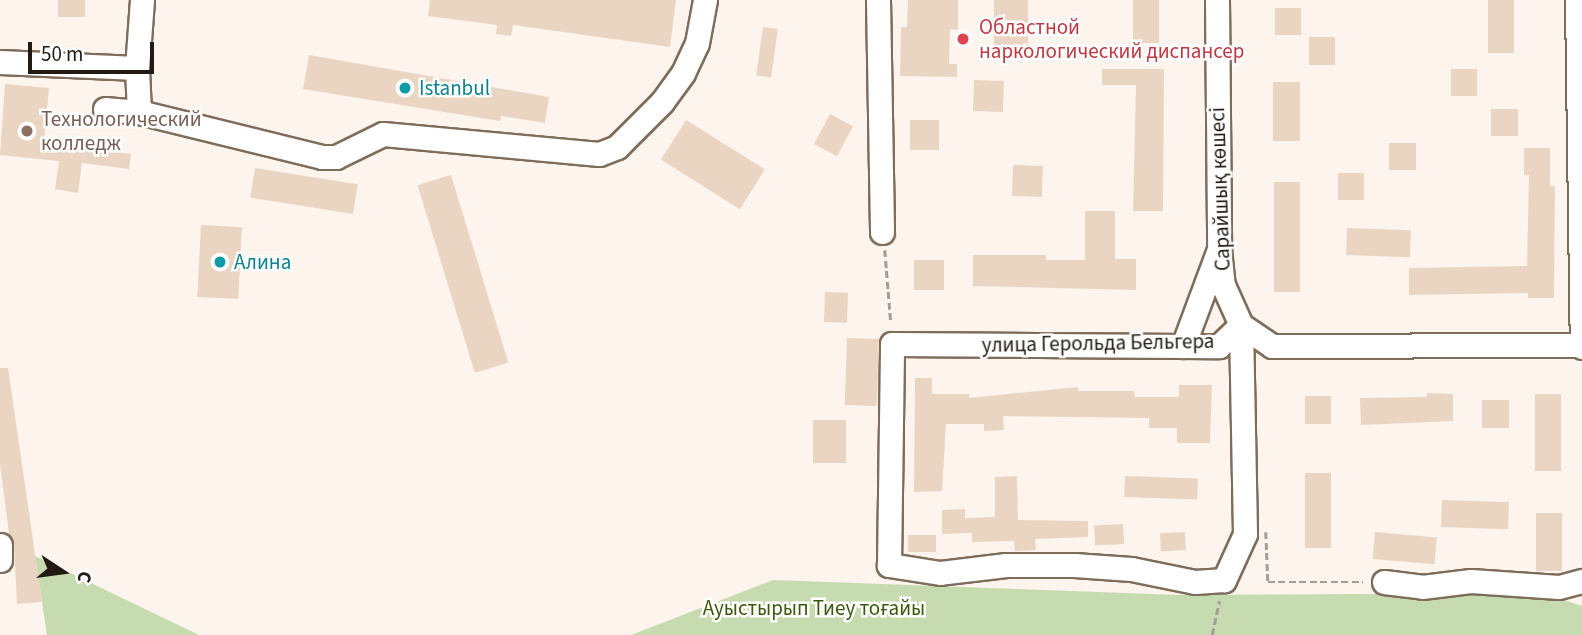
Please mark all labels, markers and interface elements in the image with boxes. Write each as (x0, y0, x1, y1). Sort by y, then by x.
place label: Областной наркологический диспансер (979, 14, 1244, 64)
scale bar (32, 28, 158, 72)
marker: Областной наркологический диспансер (953, 29, 973, 49)
text: 50 m (41, 39, 83, 69)
place label: Istanbul (419, 75, 490, 101)
marker: Istanbul (397, 80, 413, 96)
place label: Технологический колледж (41, 106, 202, 156)
street label: Сарайшық көшесі (1205, 107, 1235, 271)
marker: Технологический колледж (19, 123, 35, 139)
place label: Алина (234, 249, 291, 275)
marker: Алина (212, 254, 228, 270)
street label: улица Герольда Бельгера (981, 328, 1215, 358)
north arrow (28, 537, 98, 607)
text: С (70, 568, 98, 585)
park label: Ауыстырып Тиеу тоғайы (703, 595, 925, 621)

